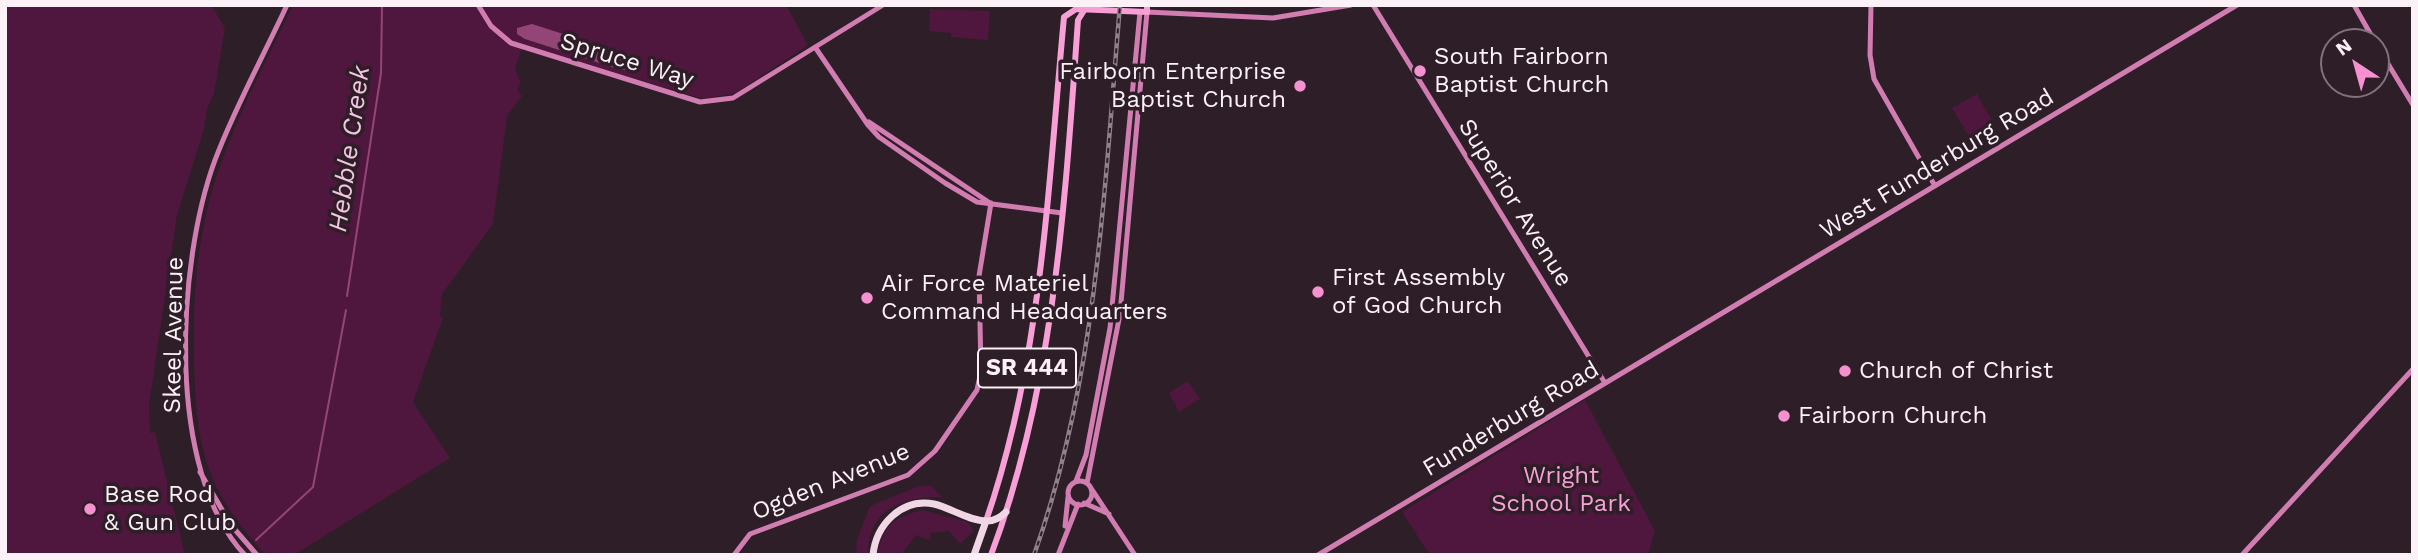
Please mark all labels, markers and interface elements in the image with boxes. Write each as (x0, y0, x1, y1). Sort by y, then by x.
street label: Spruce Way (557, 27, 697, 95)
north arrow (2320, 28, 2390, 98)
text: N (2331, 34, 2356, 61)
place label: South Fairborn Baptist Church (1434, 43, 1609, 99)
place label: Fairborn Enterprise Baptist Church (1059, 58, 1286, 114)
marker: South Fairborn Baptist Church (1412, 63, 1428, 79)
water label: Hebble Creek (323, 64, 377, 234)
marker: Fairborn Enterprise Baptist Church (1292, 78, 1308, 94)
street label: West Funderburg Road (1815, 83, 2059, 245)
street label: Superior Avenue (1452, 114, 1578, 292)
street label: Skeel Avenue (158, 256, 190, 414)
place label: First Assembly of God Church (1332, 264, 1505, 320)
place label: Air Force Materiel Command Headquarters (881, 270, 1168, 326)
marker: First Assembly of God Church (1310, 284, 1326, 300)
marker: Air Force Materiel Command Headquarters (859, 290, 875, 306)
road number: SR 444 (978, 348, 1076, 388)
street label: Funderburg Road (1418, 355, 1604, 483)
place label: Church of Christ (1859, 357, 2053, 385)
marker: Church of Christ (1837, 363, 1853, 379)
place label: Fairborn Church (1798, 402, 1987, 430)
marker: Fairborn Church (1776, 408, 1792, 424)
street label: Ogden Avenue (748, 437, 914, 527)
park label: Wright School Park (1491, 462, 1631, 518)
place label: Base Rod & Gun Club (104, 481, 236, 537)
marker: Base Rod & Gun Club (82, 501, 98, 517)

